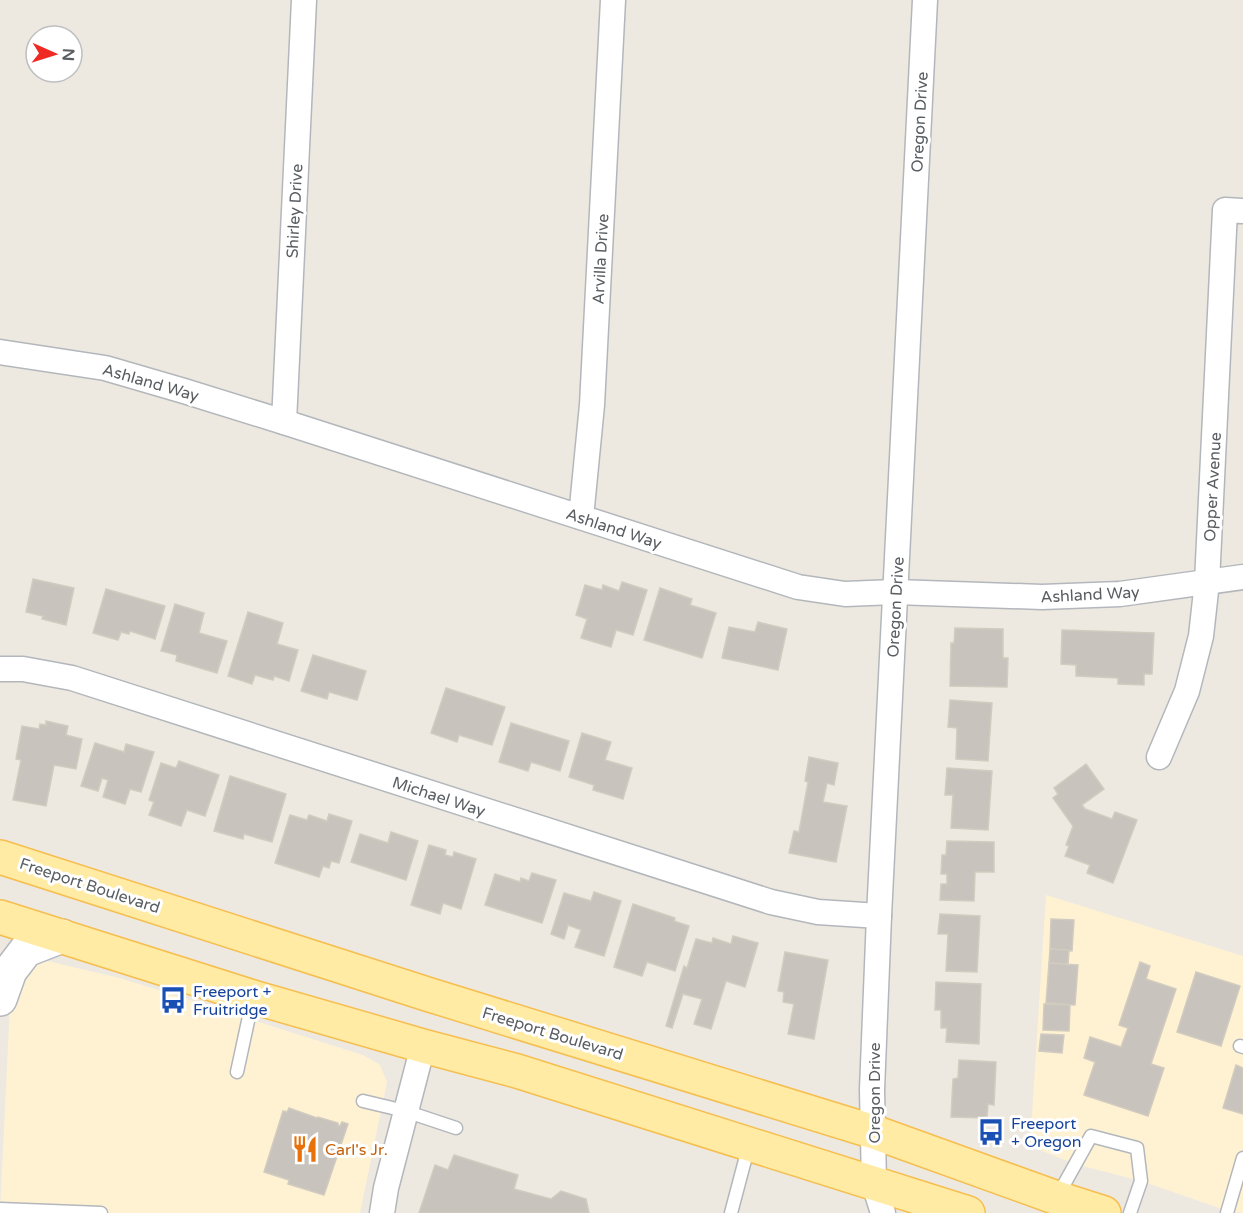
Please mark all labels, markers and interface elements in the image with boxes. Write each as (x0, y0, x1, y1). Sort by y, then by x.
north arrow (24, 24, 84, 84)
text: N (58, 48, 78, 62)
street label: Oregon Drive (907, 71, 933, 173)
street label: Shirley Drive (283, 163, 307, 259)
street label: Arvilla Drive (589, 213, 613, 305)
street label: Ashland Way (100, 360, 202, 406)
street label: Opper Avenue (1200, 432, 1226, 542)
street label: Ashland Way (563, 504, 664, 554)
street label: Oregon Drive (883, 556, 909, 658)
street label: Ashland Way (1040, 582, 1141, 608)
street label: Michael Way (390, 772, 488, 822)
street label: Freeport Boulevard (17, 854, 162, 918)
place label: Freeport + Fruitridge (193, 982, 272, 1020)
bus stop icon: Freeport + Fruitridge (158, 985, 188, 1015)
street label: Freeport Boulevard (480, 1003, 626, 1065)
street label: Oregon Drive (865, 1043, 885, 1143)
place label: Freeport + Oregon (1011, 1114, 1082, 1152)
bus stop icon: Freeport + Oregon (976, 1117, 1006, 1147)
restaurant icon: Carl's Jr. (290, 1134, 320, 1164)
place label: Carl's Jr. (325, 1140, 388, 1160)

